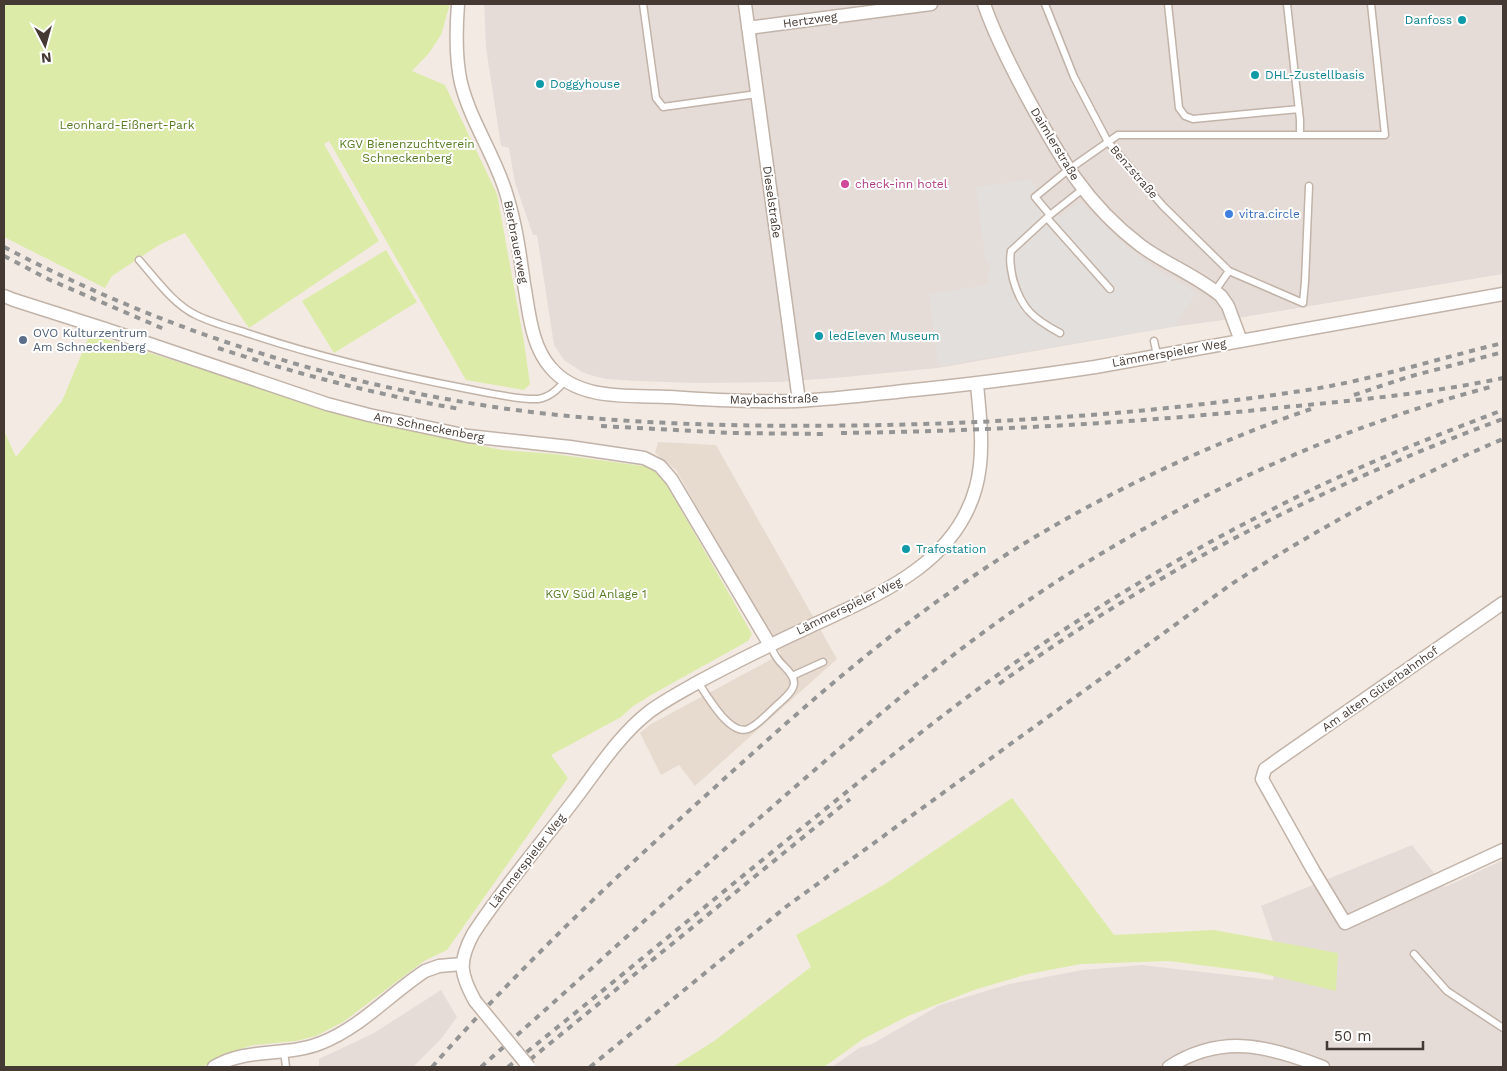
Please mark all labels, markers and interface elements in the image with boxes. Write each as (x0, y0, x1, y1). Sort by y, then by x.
street label: Hertzweg (782, 9, 839, 31)
place label: Danfoss (1405, 13, 1452, 27)
marker: Danfoss (1456, 14, 1468, 26)
north arrow (20, 20, 70, 70)
text: N (40, 49, 52, 66)
place label: DHL-Zustellbasis (1265, 68, 1365, 82)
marker: DHL-Zustellbasis (1249, 69, 1261, 81)
place label: Doggyhouse (550, 77, 620, 91)
marker: Doggyhouse (534, 78, 546, 90)
street label: Daimlerstraße (1028, 105, 1082, 183)
park label: Leonhard-Eißnert-Park (59, 118, 195, 132)
park label: KGV Bienenzuchtverein Schneckenberg (339, 137, 475, 165)
street label: Benzstraße (1107, 143, 1161, 201)
street label: Dieselstraße (760, 165, 784, 239)
place label: check-inn hotel (855, 177, 948, 191)
marker: check-inn hotel (839, 178, 851, 190)
street label: Bierbrauerweg (501, 199, 531, 285)
place label: vitra.circle (1239, 207, 1300, 221)
marker: vitra.circle (1223, 208, 1235, 220)
place label: OVO Kulturzentrum Am Schneckenberg (33, 326, 148, 354)
place label: ledEleven Museum (829, 329, 939, 343)
marker: ledEleven Museum (813, 330, 825, 342)
marker: OVO Kulturzentrum Am Schneckenberg (17, 334, 29, 346)
street label: Lämmerspieler Weg (1111, 336, 1228, 370)
street label: Maybachstraße (730, 391, 818, 407)
street label: Am Schneckenberg (372, 409, 486, 445)
place label: Trafostation (916, 542, 986, 556)
marker: Trafostation (900, 543, 912, 555)
street label: Lämmerspieler Weg (794, 574, 905, 638)
park label: KGV Süd Anlage 1 (545, 587, 647, 601)
street label: Am alten Güterbahnhof (1319, 643, 1441, 734)
street label: Lämmerspieler Weg (486, 811, 569, 911)
scale bar (1327, 1018, 1423, 1050)
text: 50 m (1334, 1027, 1371, 1045)

